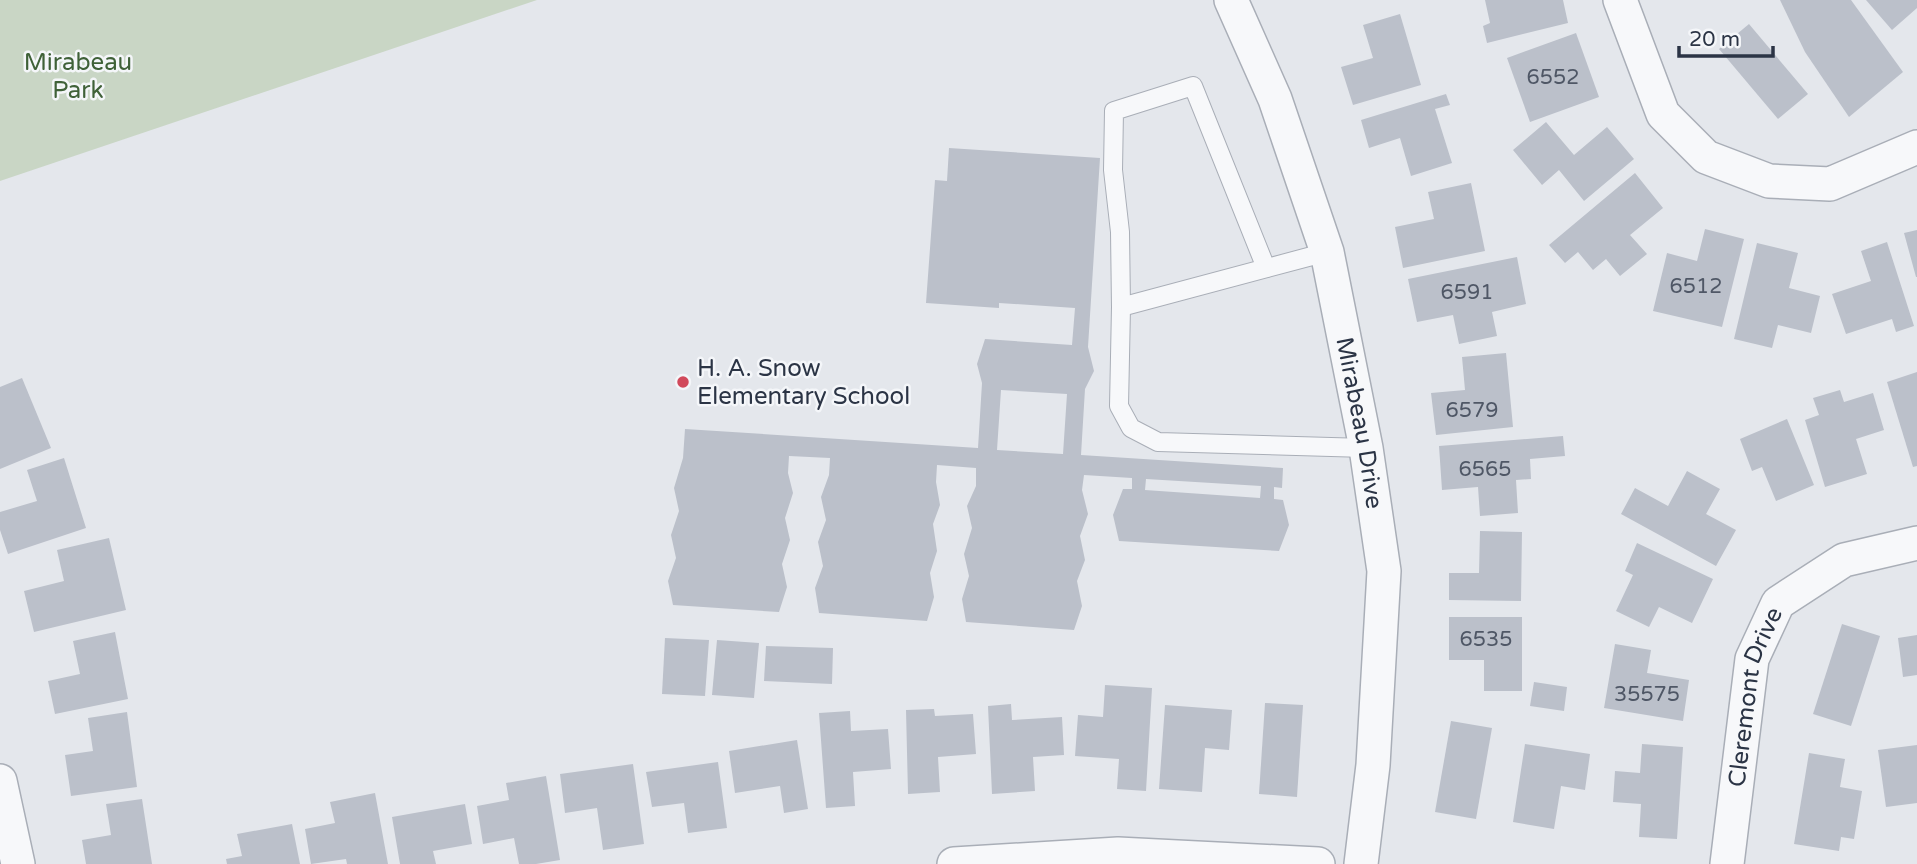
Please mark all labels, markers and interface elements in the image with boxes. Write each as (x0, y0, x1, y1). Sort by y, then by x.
scale bar (1679, 14, 1773, 58)
text: 20 m (1689, 27, 1740, 52)
park label: Mirabeau Park (24, 48, 132, 105)
house number: 6552 (1527, 65, 1579, 90)
house number: 6512 (1670, 274, 1722, 299)
house number: 6591 (1441, 280, 1493, 305)
street label: Mirabeau Drive (1330, 335, 1389, 511)
place label: H. A. Snow Elementary School (697, 354, 910, 411)
marker: H. A. Snow Elementary School (675, 374, 691, 390)
house number: 6579 (1446, 398, 1498, 423)
house number: 6565 (1459, 457, 1511, 482)
street label: Cleremont Drive (1722, 602, 1789, 788)
house number: 6535 (1460, 627, 1512, 652)
house number: 35575 (1614, 682, 1680, 707)

